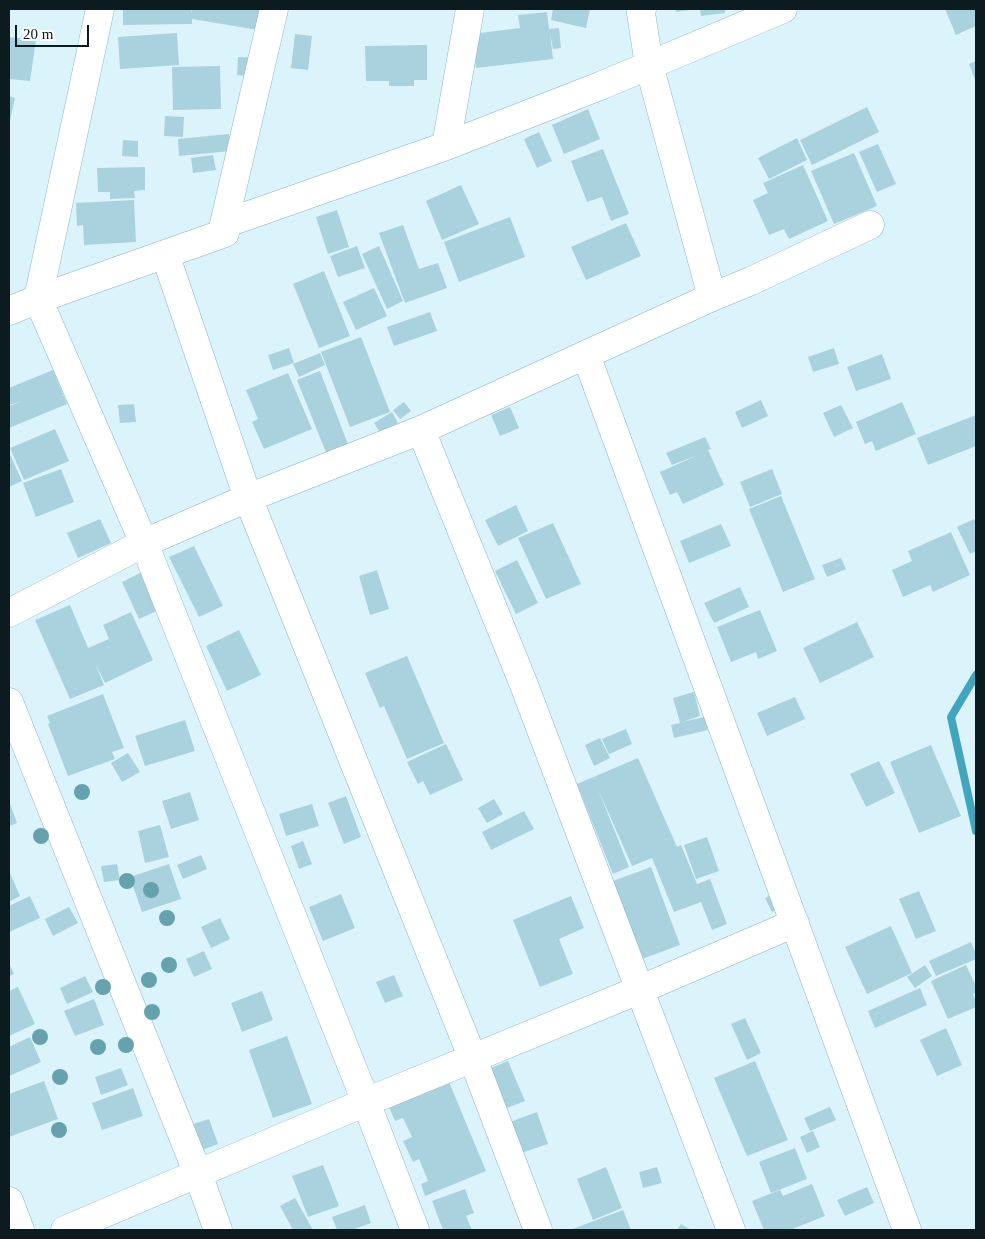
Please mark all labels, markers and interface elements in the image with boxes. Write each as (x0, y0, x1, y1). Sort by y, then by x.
scale bar (18, 15, 91, 47)
text: 20 m (23, 26, 53, 42)

